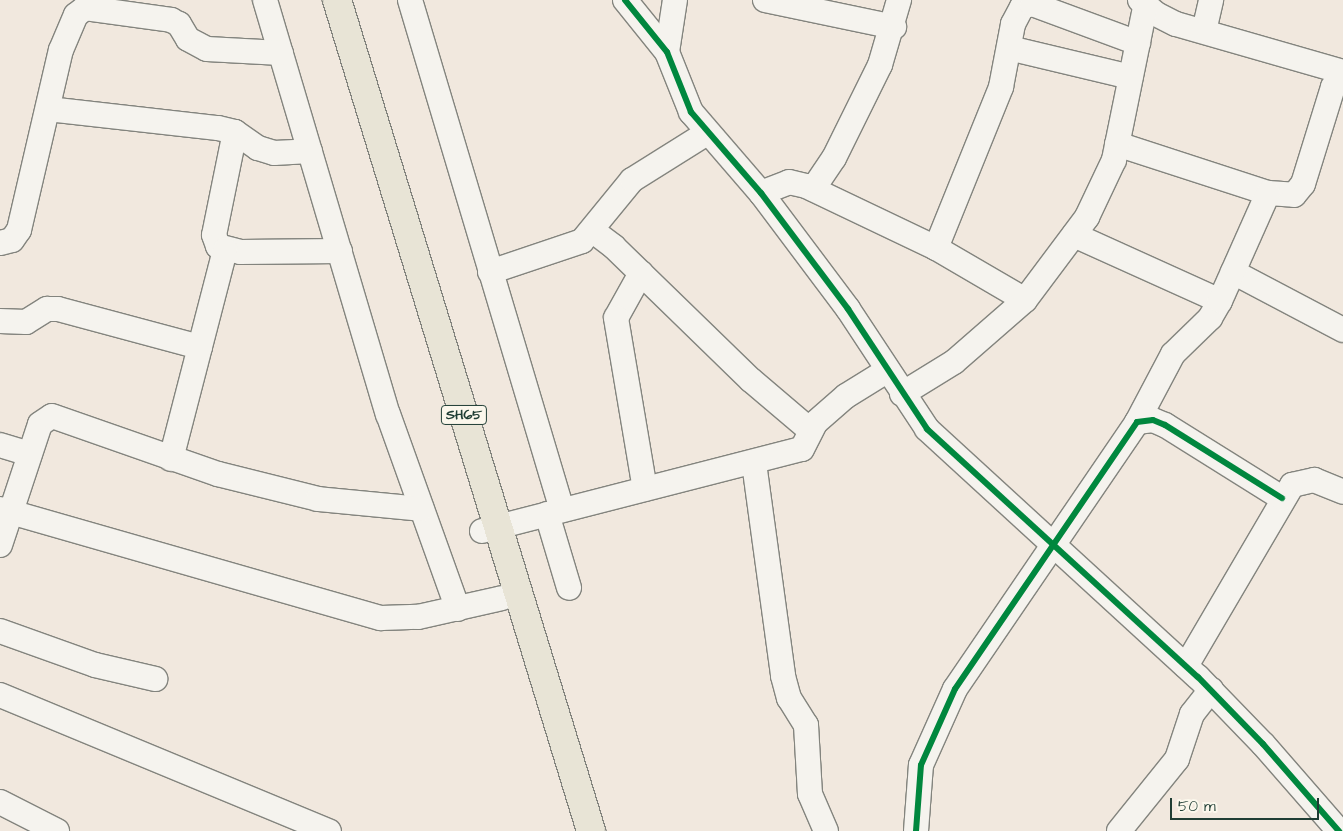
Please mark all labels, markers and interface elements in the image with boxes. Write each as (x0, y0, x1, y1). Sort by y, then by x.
road number: SH65 (440, 404, 488, 426)
scale bar (1173, 788, 1322, 820)
text: 50 m (1178, 796, 1216, 817)

